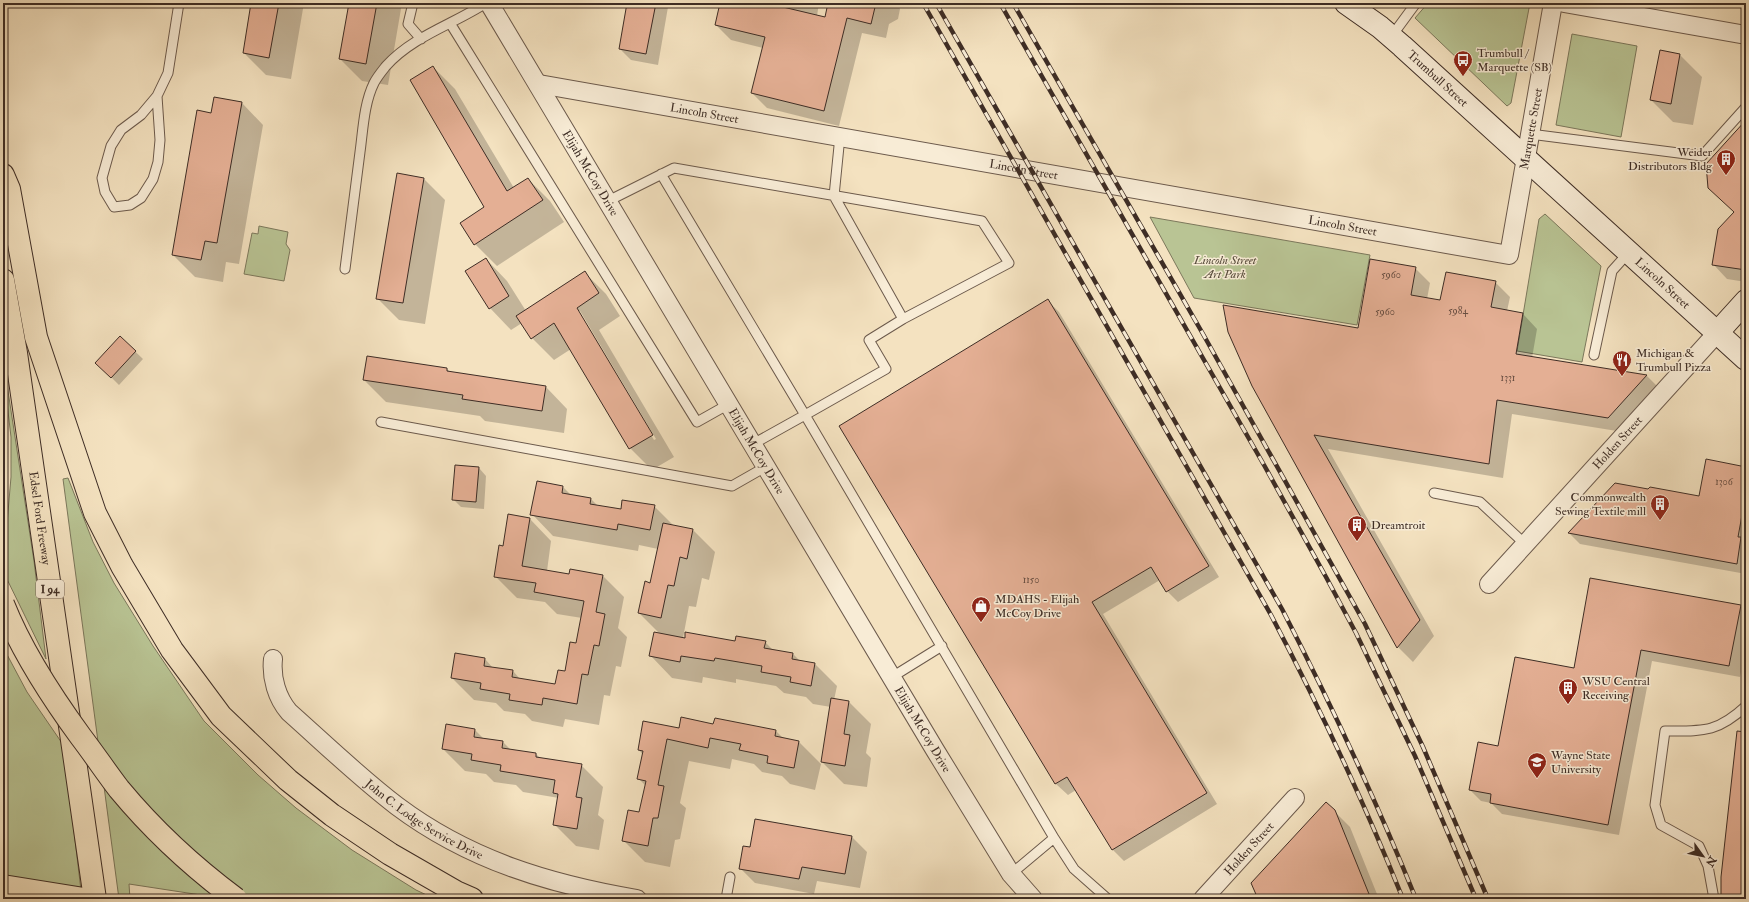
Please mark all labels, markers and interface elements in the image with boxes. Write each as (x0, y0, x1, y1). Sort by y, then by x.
place label: Trumbull / Marquette (SB) (1477, 46, 1552, 75)
street label: Trumbull Street (1404, 47, 1471, 111)
bus stop icon: Trumbull / Marquette (SB) (1452, 49, 1474, 77)
street label: Marquette Street (1517, 87, 1546, 171)
street label: Lincoln Street (669, 100, 740, 127)
street label: Elijah McCoy Drive (559, 128, 622, 219)
place label: Weider Distributors Bldg (1628, 145, 1713, 174)
building icon: Weider Distributors Bldg (1715, 148, 1737, 176)
street label: Lincoln Street (988, 157, 1059, 183)
street label: Lincoln Street (1307, 213, 1378, 240)
park label: Lincoln Street Art Park (1193, 253, 1257, 282)
street label: Lincoln Street (1632, 255, 1693, 312)
house number: 5960 (1381, 269, 1401, 281)
house number: 5984 (1448, 305, 1468, 317)
house number: 5960 (1375, 306, 1395, 318)
place label: Michigan & Trumbull Pizza (1636, 346, 1712, 375)
restaurant icon: Michigan & Trumbull Pizza (1611, 349, 1633, 377)
house number: 1331 (1501, 372, 1516, 384)
street label: Elijah McCoy Drive (725, 406, 788, 497)
street label: Holden Street (1590, 413, 1646, 473)
street label: Edsel Ford Freeway (25, 470, 54, 567)
house number: 1306 (1715, 476, 1734, 488)
place label: Commonwealth Sewing Textile mill (1555, 490, 1647, 519)
building icon: Commonwealth Sewing Textile mill (1649, 493, 1671, 521)
building icon: Dreamtroit (1346, 514, 1368, 542)
place label: Dreamtroit (1371, 518, 1426, 533)
house number: 1150 (1023, 574, 1039, 586)
road number: I 94 (36, 580, 64, 598)
place label: MDAHS - Elijah McCoy Drive (995, 592, 1080, 621)
shop icon: MDAHS - Elijah McCoy Drive (970, 595, 992, 623)
place label: WSU Central Receiving (1581, 674, 1650, 703)
building icon: WSU Central Receiving (1557, 677, 1579, 705)
street label: Elijah McCoy Drive (891, 684, 954, 775)
place label: Wayne State University (1550, 748, 1610, 777)
school or university icon: Wayne State University (1526, 751, 1548, 779)
street label: John C. Lodge Service Drive (361, 776, 485, 863)
street label: Holden Street (1221, 819, 1277, 879)
north arrow (1683, 836, 1723, 876)
text: N (1702, 853, 1720, 870)

